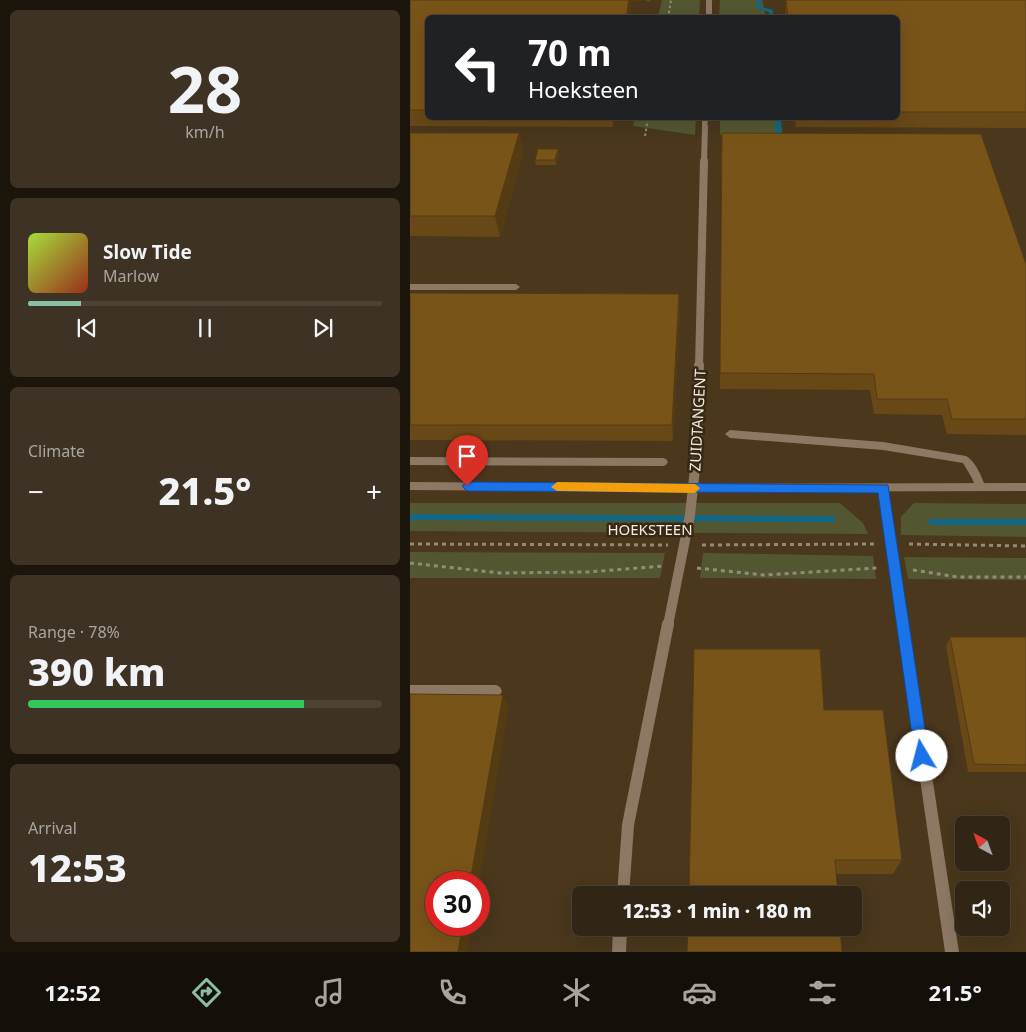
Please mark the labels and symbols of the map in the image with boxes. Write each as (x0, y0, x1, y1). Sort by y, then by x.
street label: ZUIDTANGENT (684, 368, 710, 472)
pin (446, 435, 488, 486)
street label: HOEKSTEEN (607, 519, 693, 539)
position arrow (895, 729, 947, 781)
north arrow (955, 816, 1010, 871)
speed limit sign: 30 (425, 871, 490, 936)

